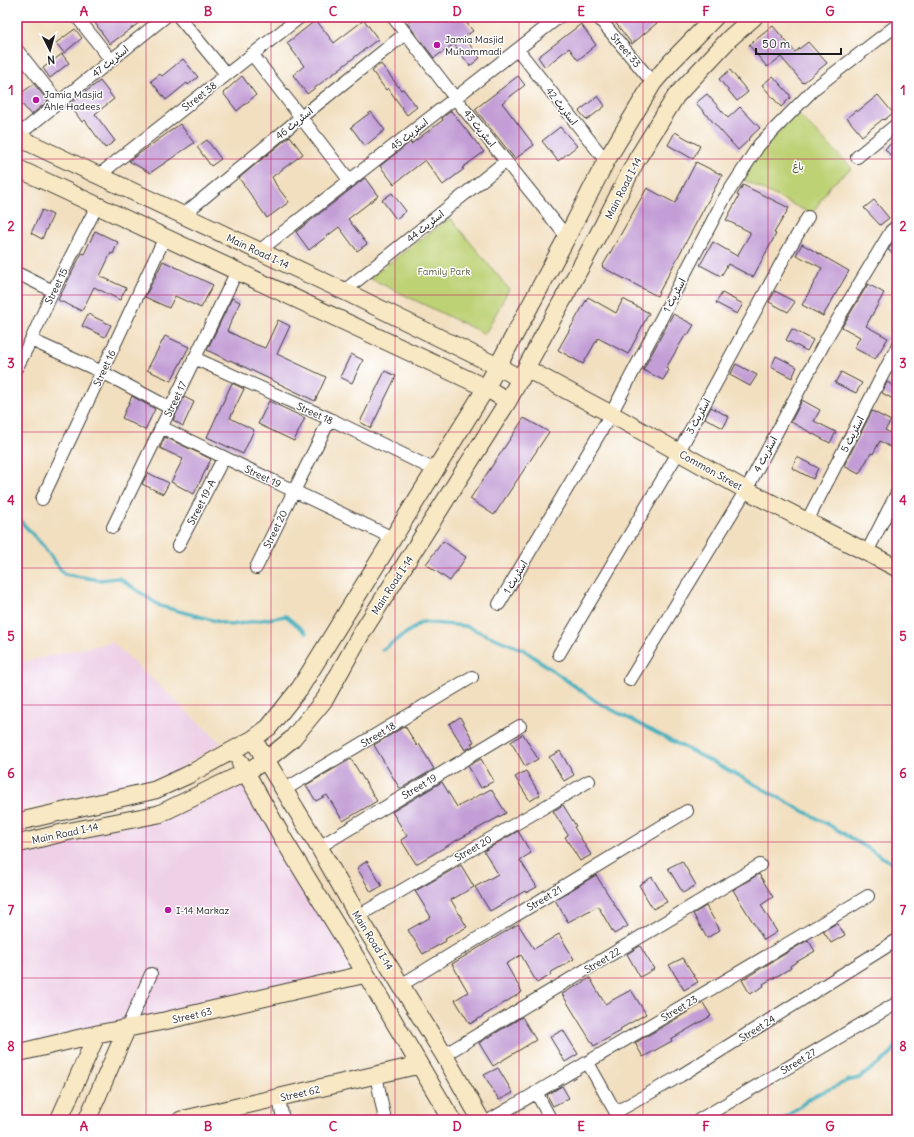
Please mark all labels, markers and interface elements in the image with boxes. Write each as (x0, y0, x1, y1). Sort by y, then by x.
text: A (80, 3, 89, 20)
text: B (204, 3, 213, 20)
text: C (329, 3, 338, 20)
text: D (452, 3, 462, 20)
text: E (577, 3, 585, 20)
text: F (702, 3, 710, 20)
text: G (825, 3, 835, 20)
north arrow (30, 30, 70, 70)
scale bar (756, 30, 841, 56)
street label: Street 33 (608, 31, 644, 70)
place label: Jamia Masjid Muhammadi (445, 33, 504, 58)
text: 50 m (762, 36, 791, 51)
marker: Jamia Masjid Muhammadi (432, 40, 442, 50)
street label: اسٹریٹ 47 (89, 43, 131, 80)
text: N (47, 53, 56, 67)
street label: Street 38 (179, 79, 219, 114)
text: 1 (8, 82, 14, 99)
text: 1 (900, 82, 906, 99)
street label: اسٹریٹ 42 (543, 85, 580, 128)
place label: Jamia Masjid Ahle Hadees (44, 88, 103, 113)
marker: Jamia Masjid Ahle Hadees (31, 95, 41, 105)
street label: اسٹریٹ 46 (273, 104, 316, 142)
street label: اسٹریٹ 43 (461, 107, 499, 150)
street label: اسٹریٹ 45 (388, 116, 431, 153)
street label: Main Road I-14 (602, 155, 645, 221)
park label: باغ (792, 160, 804, 174)
street label: اسٹریٹ 44 (404, 207, 447, 245)
text: 2 (7, 218, 15, 235)
text: 2 (899, 218, 907, 235)
street label: Main Road I-14 (224, 231, 291, 272)
park label: Family Park (418, 265, 470, 278)
street label: Street 15 (42, 266, 71, 307)
street label: اسٹریٹ 1 (660, 276, 689, 315)
street label: Street 16 (90, 348, 119, 389)
text: 3 (7, 355, 15, 372)
text: 3 (899, 355, 907, 372)
street label: Street 17 (161, 379, 190, 419)
street label: اسٹریٹ 3 (683, 396, 713, 436)
street label: Street 18 (294, 400, 335, 427)
street label: اسٹریٹ 5 (838, 414, 867, 454)
street label: اسٹریٹ 4 (751, 434, 780, 474)
street label: Common Street (677, 448, 745, 493)
street label: Street 19 (242, 462, 283, 491)
street label: Street 19-A (184, 477, 219, 527)
text: 4 (7, 492, 15, 509)
text: 4 (899, 492, 907, 509)
street label: Street 20 (261, 508, 290, 551)
street label: Main Road I-14 (369, 553, 416, 617)
street label: اسٹریٹ 1 (500, 558, 530, 596)
text: 5 (7, 628, 15, 645)
text: 5 (899, 628, 907, 645)
street label: Street 18 (358, 719, 398, 750)
text: 6 (7, 765, 15, 782)
text: 6 (899, 765, 907, 782)
street label: Street 19 (399, 771, 439, 802)
street label: Main Road I-14 (31, 820, 100, 847)
street label: Street 20 (452, 833, 494, 864)
street label: Street 21 (524, 883, 564, 914)
text: 7 (8, 902, 15, 919)
text: 7 (900, 902, 907, 919)
place label: I-14 Markaz (176, 904, 230, 917)
marker: I-14 Markaz (163, 905, 173, 915)
street label: Main Road I-14 (349, 908, 396, 973)
street label: Street 22 (582, 944, 623, 976)
street label: Street 23 (659, 992, 700, 1024)
street label: Street 63 (171, 1005, 214, 1026)
street label: Street 24 (737, 1012, 778, 1045)
text: 8 (7, 1038, 15, 1055)
text: 8 (899, 1038, 907, 1055)
street label: Street 27 (778, 1046, 819, 1077)
street label: Street 62 (279, 1083, 322, 1104)
text: A (80, 1118, 89, 1135)
text: B (204, 1118, 213, 1135)
text: C (329, 1118, 338, 1135)
text: D (452, 1118, 462, 1135)
text: E (577, 1118, 585, 1135)
text: F (702, 1118, 710, 1135)
text: G (825, 1118, 835, 1135)

